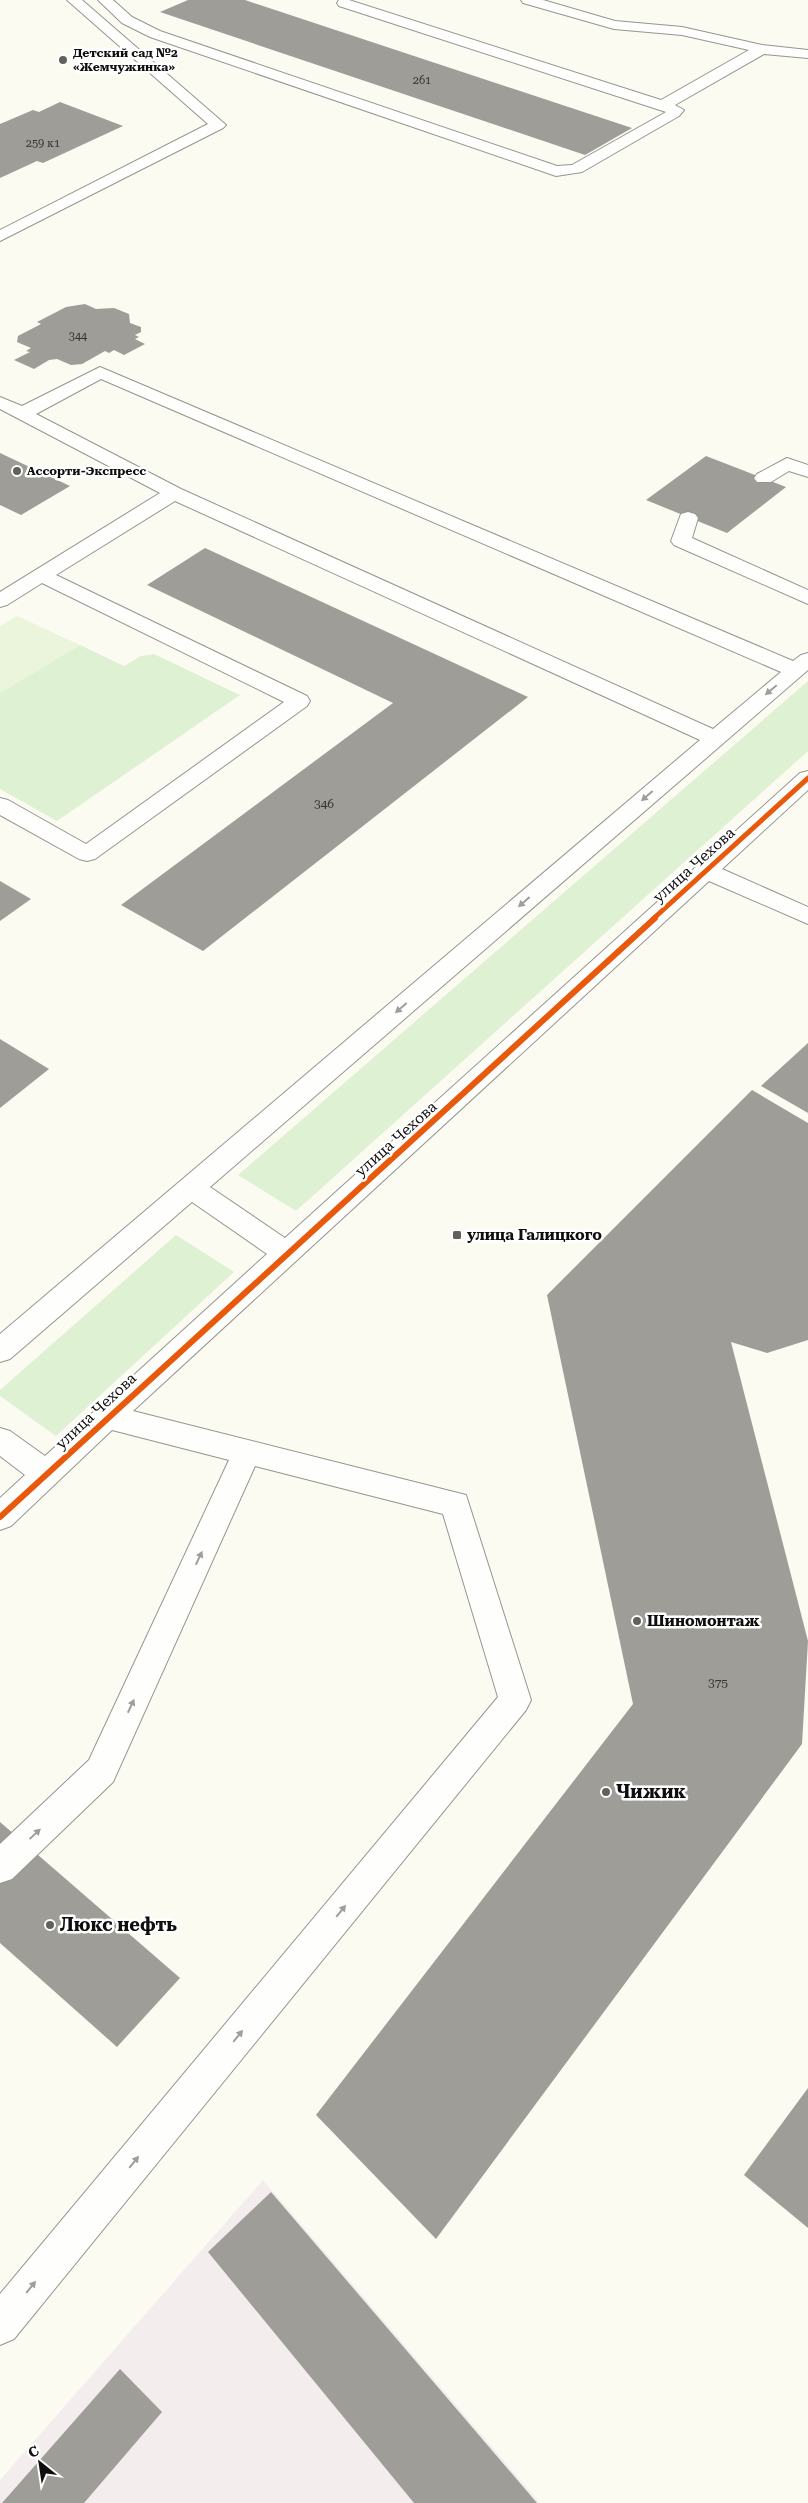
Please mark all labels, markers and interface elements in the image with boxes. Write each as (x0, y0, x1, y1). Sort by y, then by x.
place label: Детский сад №2 «Жемчужинка» (73, 46, 178, 74)
marker: Детский сад №2 «Жемчужинка» (57, 54, 69, 66)
house number: 261 (413, 74, 431, 87)
house number: 259 к1 (26, 137, 60, 150)
house number: 344 (69, 330, 88, 343)
place label: Ассорти-Экспресс (27, 464, 146, 478)
marker: Ассорти-Экспресс (11, 465, 23, 477)
one-way arrow (765, 685, 778, 696)
one-way arrow (642, 790, 654, 802)
house number: 346 (314, 797, 334, 811)
street label: улица Чехова (649, 824, 739, 906)
one-way arrow (518, 896, 530, 907)
one-way arrow (395, 1002, 407, 1013)
street label: улица Чехова (351, 1098, 441, 1180)
place label: улица Галицкого (467, 1226, 602, 1244)
marker: улица Галицкого (451, 1229, 463, 1241)
street label: улица Чехова (52, 1369, 140, 1453)
one-way arrow (195, 1551, 203, 1565)
place label: Шиномонтаж (647, 1612, 760, 1630)
marker: Шиномонтаж (631, 1615, 643, 1627)
house number: 375 (708, 1676, 728, 1690)
one-way arrow (128, 1699, 136, 1713)
place label: Чижик (616, 1781, 687, 1802)
marker: Чижик (600, 1786, 612, 1798)
one-way arrow (29, 1828, 41, 1840)
one-way arrow (335, 1905, 346, 1917)
place label: Люкс нефть (60, 1914, 177, 1935)
marker: Люкс нефть (44, 1919, 56, 1931)
one-way arrow (232, 2030, 243, 2043)
one-way arrow (129, 2156, 140, 2169)
one-way arrow (25, 2282, 37, 2294)
north arrow (15, 2438, 65, 2488)
text: С (25, 2442, 42, 2461)

